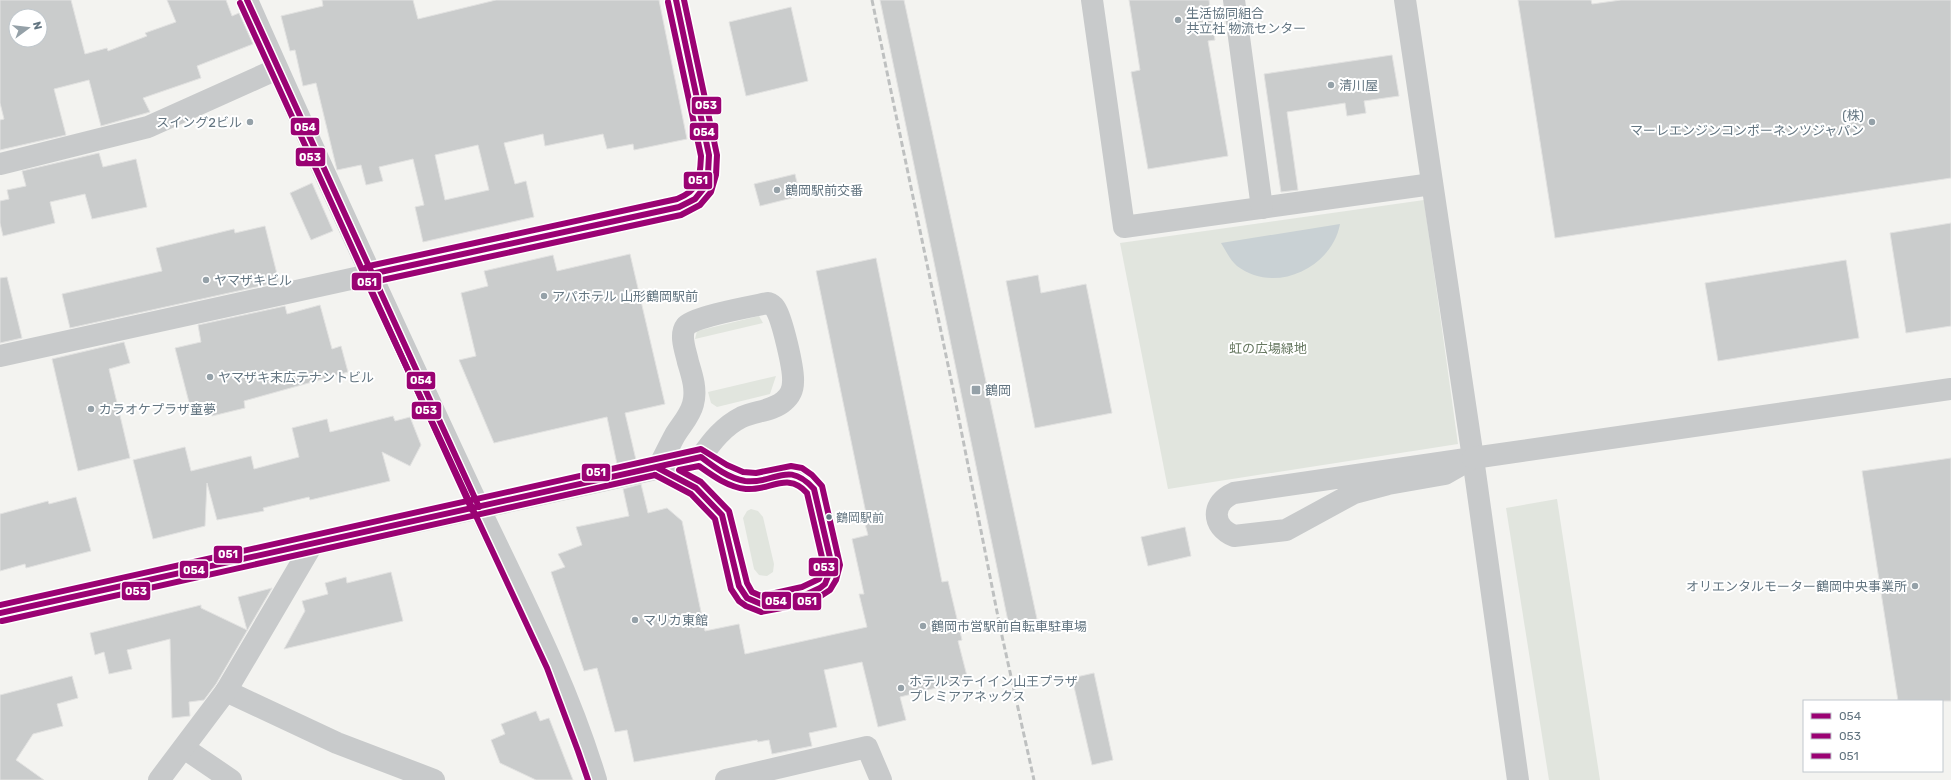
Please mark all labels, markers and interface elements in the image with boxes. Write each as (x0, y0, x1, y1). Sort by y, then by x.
place label: 生活協同組合 共立社 物流センター (1186, 6, 1306, 36)
north arrow (8, 8, 48, 48)
marker: 生活協同組合 共立社 物流センター (1173, 15, 1183, 25)
text: N (30, 20, 45, 31)
place label: 清川屋 (1339, 78, 1378, 93)
marker: 清川屋 (1326, 80, 1336, 90)
line badge: 053 (691, 96, 722, 115)
text: 053 (695, 99, 717, 112)
place label: (株) マーレエンジンコンポーネンツジャパン (1630, 108, 1864, 138)
place label: スイング2ビル (156, 115, 242, 130)
marker: スイング2ビル (245, 117, 255, 127)
line badge: 054 (290, 117, 320, 136)
marker: (株) マーレエンジンコンポーネンツジャパン (1867, 117, 1877, 127)
text: 054 (294, 121, 317, 134)
line badge: 054 (689, 122, 719, 141)
text: 054 (693, 126, 716, 139)
line badge: 053 (295, 147, 326, 167)
text: 053 (299, 151, 321, 164)
line badge: 051 (683, 171, 713, 190)
text: 051 (688, 174, 708, 187)
place label: 鶴岡駅前交番 (785, 183, 863, 198)
marker: 鶴岡駅前交番 (772, 185, 782, 195)
line badge: 051 (351, 272, 382, 291)
place label: ヤマザキビル (214, 273, 292, 288)
marker: ヤマザキビル (201, 275, 211, 285)
text: 051 (357, 276, 377, 289)
place label: アパホテル 山形鶴岡駅前 (552, 289, 698, 304)
marker: アパホテル 山形鶴岡駅前 (539, 291, 549, 301)
park label: 虹の広場緑地 (1229, 341, 1307, 356)
place label: ヤマザキ末広テナントビル (218, 370, 374, 385)
line badge: 054 (406, 371, 436, 390)
marker: ヤマザキ末広テナントビル (205, 372, 215, 382)
text: 054 (410, 374, 433, 387)
place label: 鶴岡 (985, 383, 1011, 398)
marker: 鶴岡 (970, 384, 982, 396)
line badge: 053 (411, 401, 442, 420)
place label: カラオケプラザ童夢 (99, 402, 216, 417)
marker: カラオケプラザ童夢 (86, 404, 96, 414)
text: 053 (415, 404, 437, 417)
line badge: 051 (581, 463, 611, 482)
text: 051 (586, 466, 606, 479)
place label: 鶴岡駅前 (836, 511, 884, 525)
marker: 鶴岡駅前 (824, 512, 834, 522)
line badge: 051 (213, 545, 243, 564)
text: 051 (218, 548, 238, 561)
line badge: 053 (808, 557, 839, 577)
line badge: 054 (179, 560, 209, 579)
text: 053 (813, 561, 835, 574)
text: 054 (183, 564, 206, 577)
place label: オリエンタルモーター鶴岡中央事業所 (1686, 579, 1907, 594)
line badge: 053 (121, 581, 151, 601)
marker: オリエンタルモーター鶴岡中央事業所 (1910, 581, 1920, 591)
text: 053 (125, 585, 147, 598)
line badge: 054 (761, 591, 792, 610)
line badge: 051 (792, 592, 822, 611)
text: 054 (765, 595, 788, 608)
text: 051 (797, 595, 817, 608)
place label: マリカ東館 (643, 613, 708, 628)
marker: マリカ東館 (630, 615, 640, 625)
place label: 鶴岡市営駅前自転車駐車場 (931, 619, 1087, 634)
marker: 鶴岡市営駅前自転車駐車場 (918, 621, 928, 631)
place label: ホテルステイイン山王プラザ プレミアアネックス (909, 674, 1078, 704)
marker: ホテルステイイン山王プラザ プレミアアネックス (896, 683, 906, 693)
legend (1803, 700, 1943, 772)
text: 054 (1839, 709, 1862, 723)
text: 053 (1839, 729, 1861, 743)
text: 051 (1839, 749, 1859, 763)

